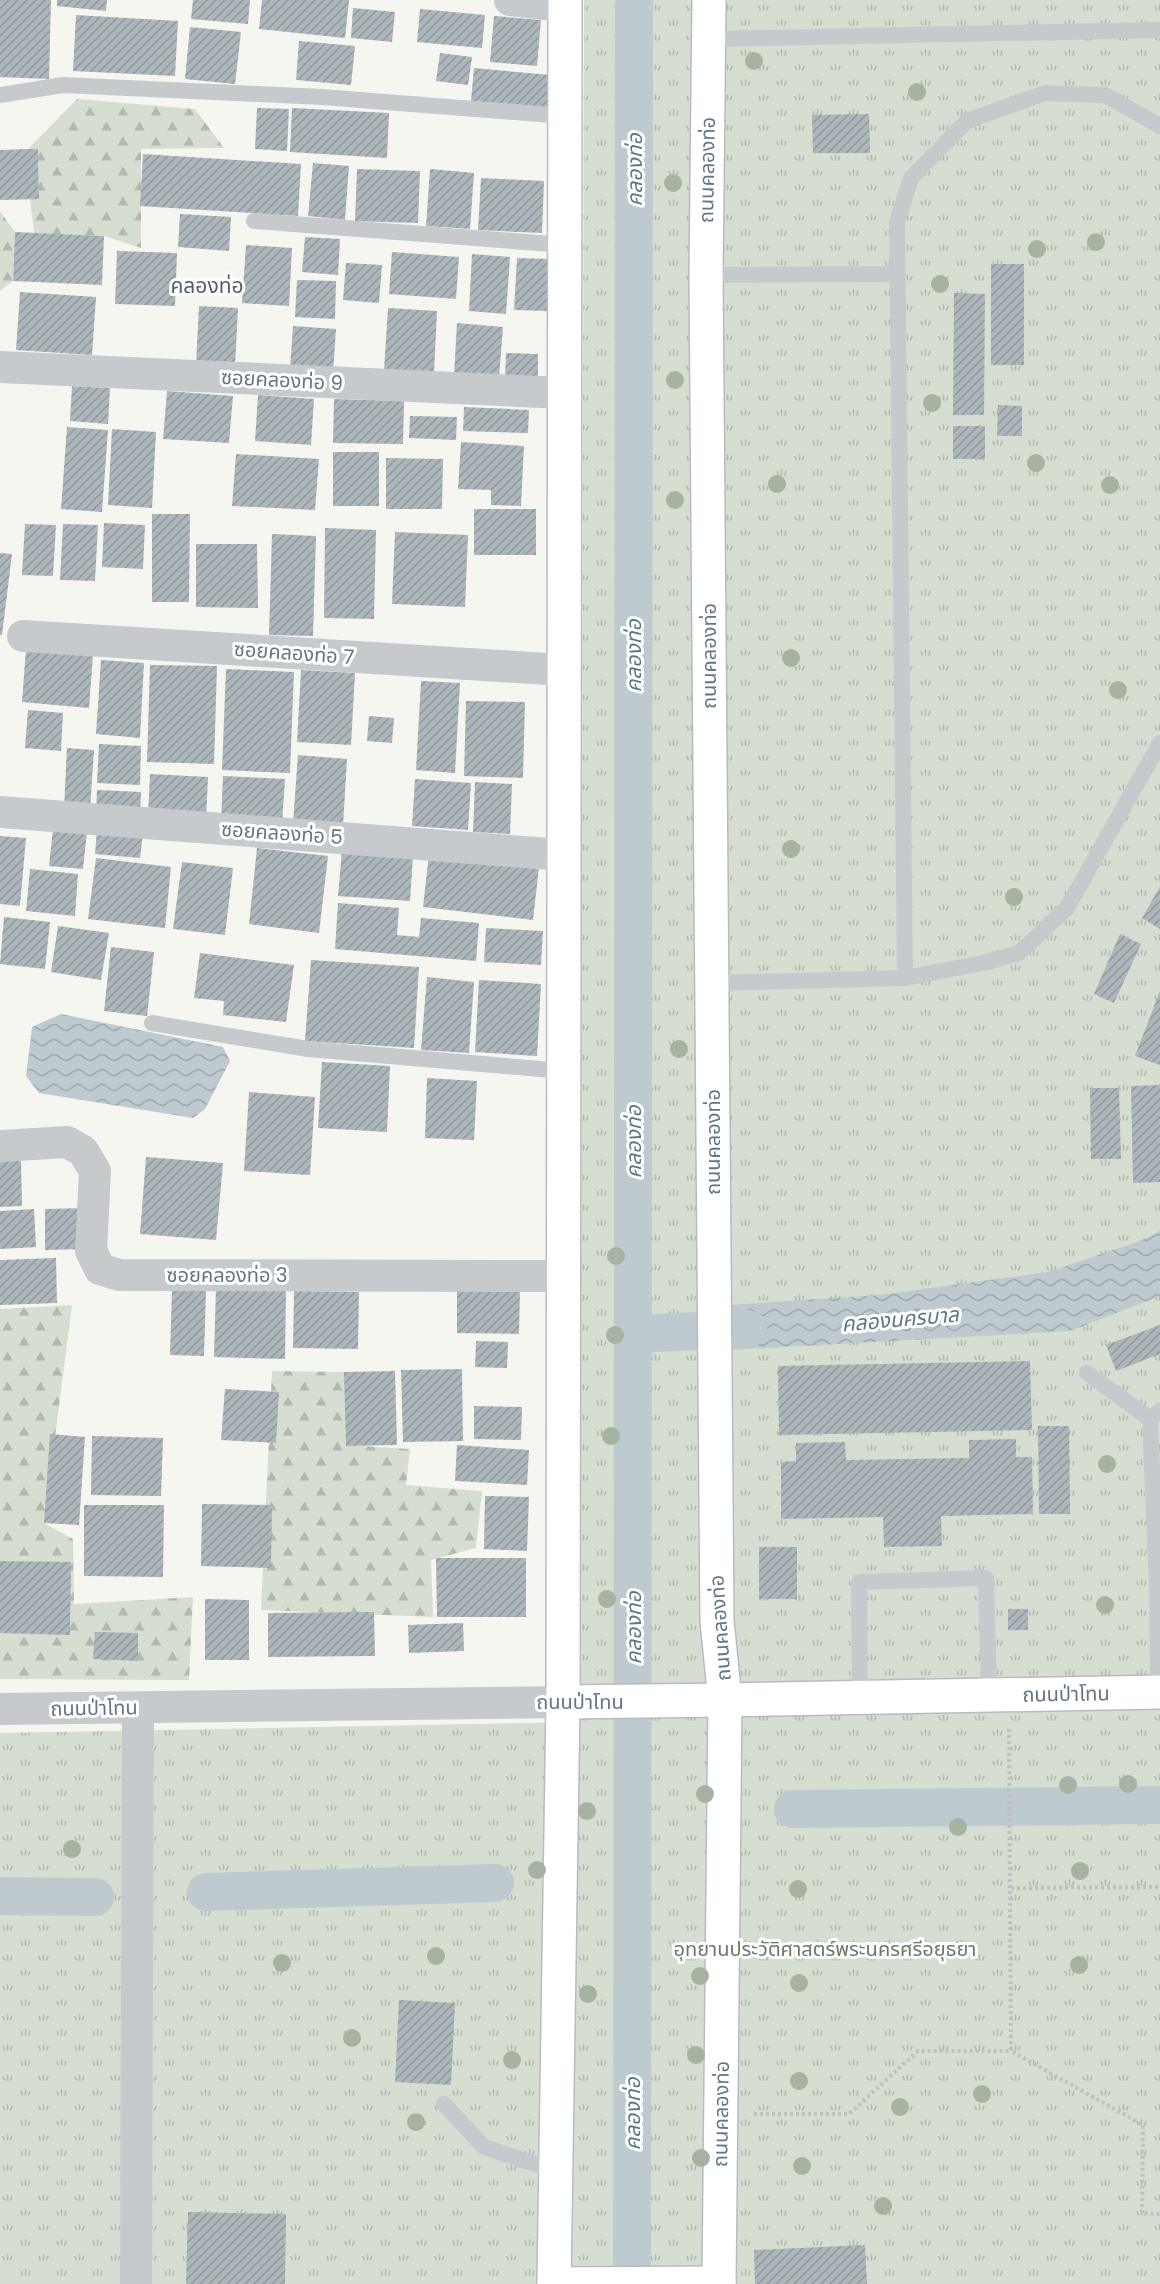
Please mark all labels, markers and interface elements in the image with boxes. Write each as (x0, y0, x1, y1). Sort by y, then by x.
street label: ถนนคลองท่อ (692, 117, 722, 223)
water label: คลองท่อ (620, 133, 649, 207)
district label: คลองท่อ (170, 271, 244, 300)
street label: ซอยคลองท่อ 9 (220, 363, 344, 397)
street label: ถนนคลองท่อ (695, 603, 723, 709)
water label: คลองท่อ (619, 619, 648, 693)
street label: ซอยคลองท่อ 7 (233, 635, 355, 671)
street label: ซอยคลองท่อ 5 (220, 815, 344, 851)
street label: ถนนคลองท่อ (699, 1089, 727, 1195)
water label: คลองท่อ (619, 1105, 648, 1179)
street label: ซอยคลองท่อ 3 (166, 1261, 288, 1289)
water label: คลองนครบาล (840, 1299, 961, 1339)
street label: ถนนคลองท่อ (702, 1574, 738, 1682)
water label: คลองท่อ (619, 1591, 648, 1665)
street label: ถนนป่าโทน (1022, 1679, 1110, 1709)
street label: ถนนป่าโทน (536, 1688, 624, 1716)
street label: ถนนป่าโทน (50, 1693, 138, 1723)
park label: อุทยานประวัติศาสตร์พระนครศรีอยุธยา (674, 1935, 976, 1963)
street label: ถนนคลองท่อ (706, 2061, 736, 2167)
water label: คลองท่อ (618, 2077, 647, 2151)

